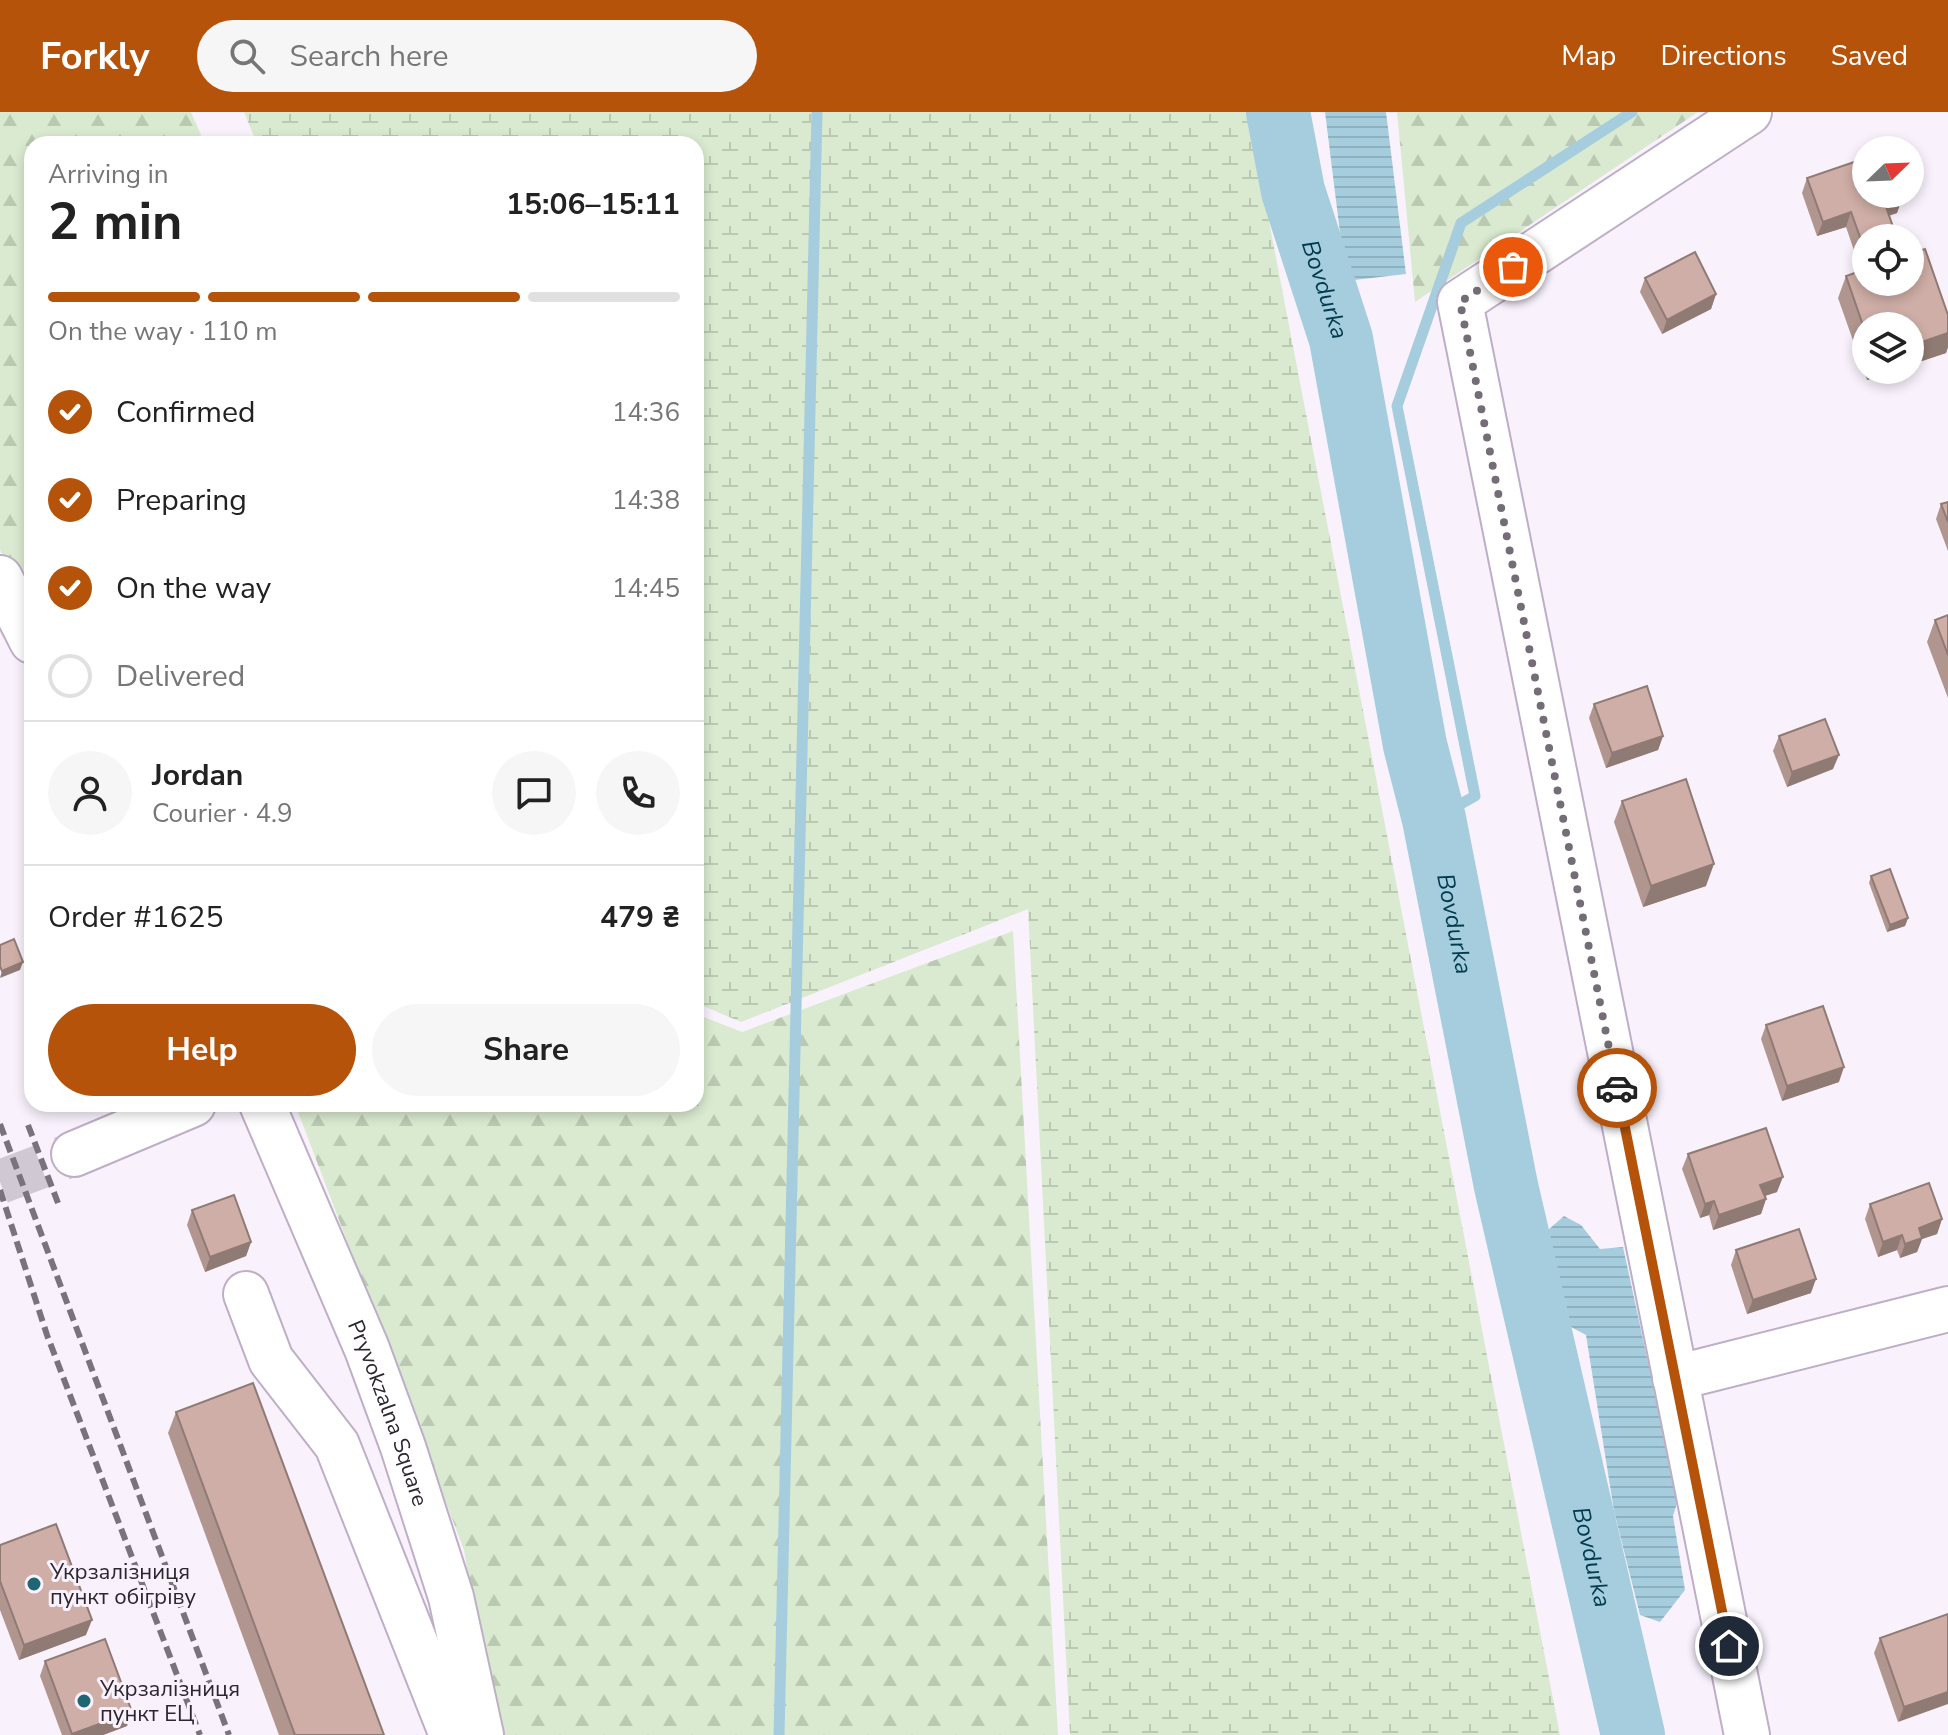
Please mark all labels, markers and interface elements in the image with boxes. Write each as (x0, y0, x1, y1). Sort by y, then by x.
search box (197, 20, 757, 92)
text: Forkly (40, 31, 149, 82)
icon: search (225, 34, 269, 78)
text: Search here (289, 36, 448, 77)
text: Map (1561, 37, 1616, 75)
text: Directions (1660, 37, 1787, 75)
text: Saved (1831, 37, 1908, 75)
north arrow (1852, 136, 1924, 208)
map controls (1852, 136, 1924, 384)
text: Arriving in (48, 157, 169, 192)
text: 15:06–15:11 (506, 184, 680, 225)
text: 2 min (48, 186, 183, 257)
button: locate (1852, 224, 1924, 296)
pin (1479, 233, 1547, 301)
water label: Bovdurka (1294, 236, 1356, 343)
icon: bag (1491, 245, 1535, 289)
button: layers (1852, 312, 1924, 384)
text: On the way · 110 m (48, 314, 277, 349)
icon: check (48, 390, 92, 434)
text: Confirmed (116, 392, 256, 433)
text: 14:36 (612, 395, 680, 430)
icon: check (48, 478, 92, 522)
text: Preparing (116, 480, 247, 521)
text: 14:38 (612, 483, 680, 518)
icon: check (48, 566, 92, 610)
text: On the way (116, 568, 271, 609)
text: 14:45 (612, 571, 680, 606)
text: Delivered (116, 656, 245, 697)
button: person (48, 751, 132, 835)
button: chat (492, 751, 576, 835)
button: phone (596, 751, 680, 835)
text: Jordan (152, 755, 243, 796)
text: Courier · 4.9 (152, 796, 293, 831)
water label: Bovdurka (1429, 871, 1480, 977)
text: Order #1625 (48, 897, 223, 938)
text: 479 ₴ (600, 897, 680, 938)
button: Help (48, 1004, 356, 1096)
button: Share (372, 1004, 680, 1096)
courier (1577, 1048, 1657, 1128)
icon: car (1595, 1066, 1639, 1110)
street label: Pryvokzalna Square (340, 1315, 435, 1510)
water label: Bovdurka (1565, 1504, 1619, 1611)
place label: Укрзалізниця пункт обігріву (49, 1557, 196, 1612)
marker: Укрзалізниця пункт обігріву (25, 1575, 43, 1593)
pin (1695, 1612, 1763, 1680)
icon: home (1707, 1624, 1751, 1668)
place label: Укрзалізниця пункт ЕЦ (99, 1674, 240, 1729)
marker: Укрзалізниця пункт ЕЦ (75, 1692, 93, 1710)

